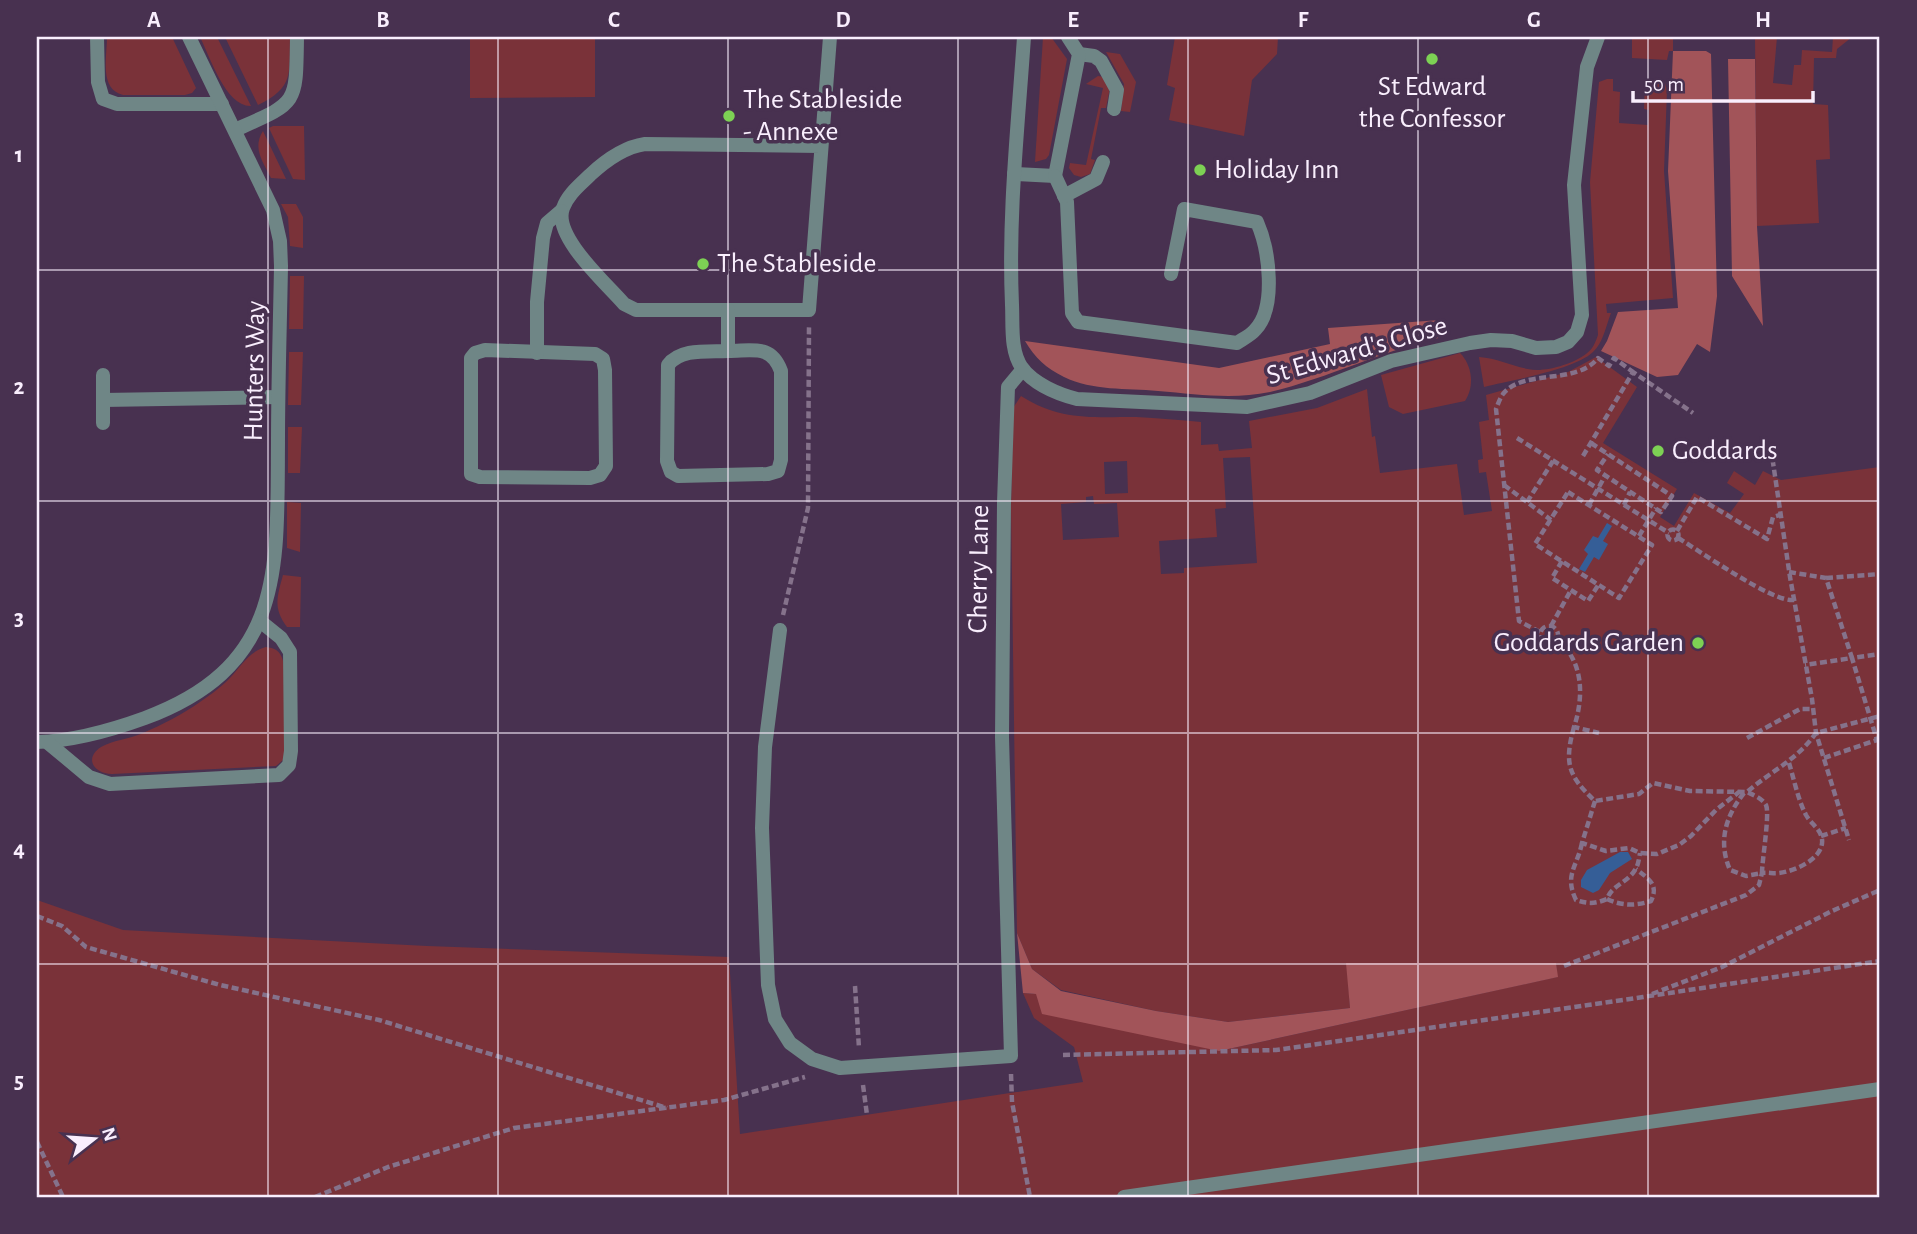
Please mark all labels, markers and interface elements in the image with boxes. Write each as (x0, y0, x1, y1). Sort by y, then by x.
text: A (147, 9, 161, 32)
text: B (376, 9, 390, 32)
text: C (608, 9, 620, 32)
text: D (835, 9, 851, 32)
text: E (1067, 9, 1079, 32)
text: F (1298, 9, 1309, 32)
text: G (1527, 9, 1541, 32)
text: H (1755, 9, 1771, 32)
marker: St Edward the Confessor (1424, 51, 1440, 67)
scale bar (1633, 60, 1814, 104)
place label: St Edward the Confessor (1359, 73, 1505, 133)
text: 50 m (1644, 74, 1684, 95)
place label: The Stableside - Annexe (743, 86, 902, 146)
marker: The Stableside - Annexe (721, 108, 737, 124)
text: 1 (15, 144, 23, 167)
place label: Holiday Inn (1214, 156, 1340, 184)
marker: Holiday Inn (1192, 162, 1208, 178)
place label: The Stableside (717, 250, 876, 278)
marker: The Stableside (695, 256, 711, 272)
street label: Hunters Way (240, 300, 270, 442)
street label: St Edward's Close (1263, 312, 1451, 390)
text: 2 (14, 376, 25, 399)
place label: Goddards (1672, 437, 1778, 465)
marker: Goddards (1650, 443, 1666, 459)
street label: Cherry Lane (964, 504, 994, 634)
text: 3 (14, 607, 24, 630)
place label: Goddards Garden (1494, 629, 1684, 657)
marker: Goddards Garden (1690, 635, 1706, 651)
text: 4 (13, 838, 25, 861)
text: 5 (14, 1070, 24, 1093)
north arrow (60, 1104, 130, 1174)
text: N (98, 1125, 120, 1144)

